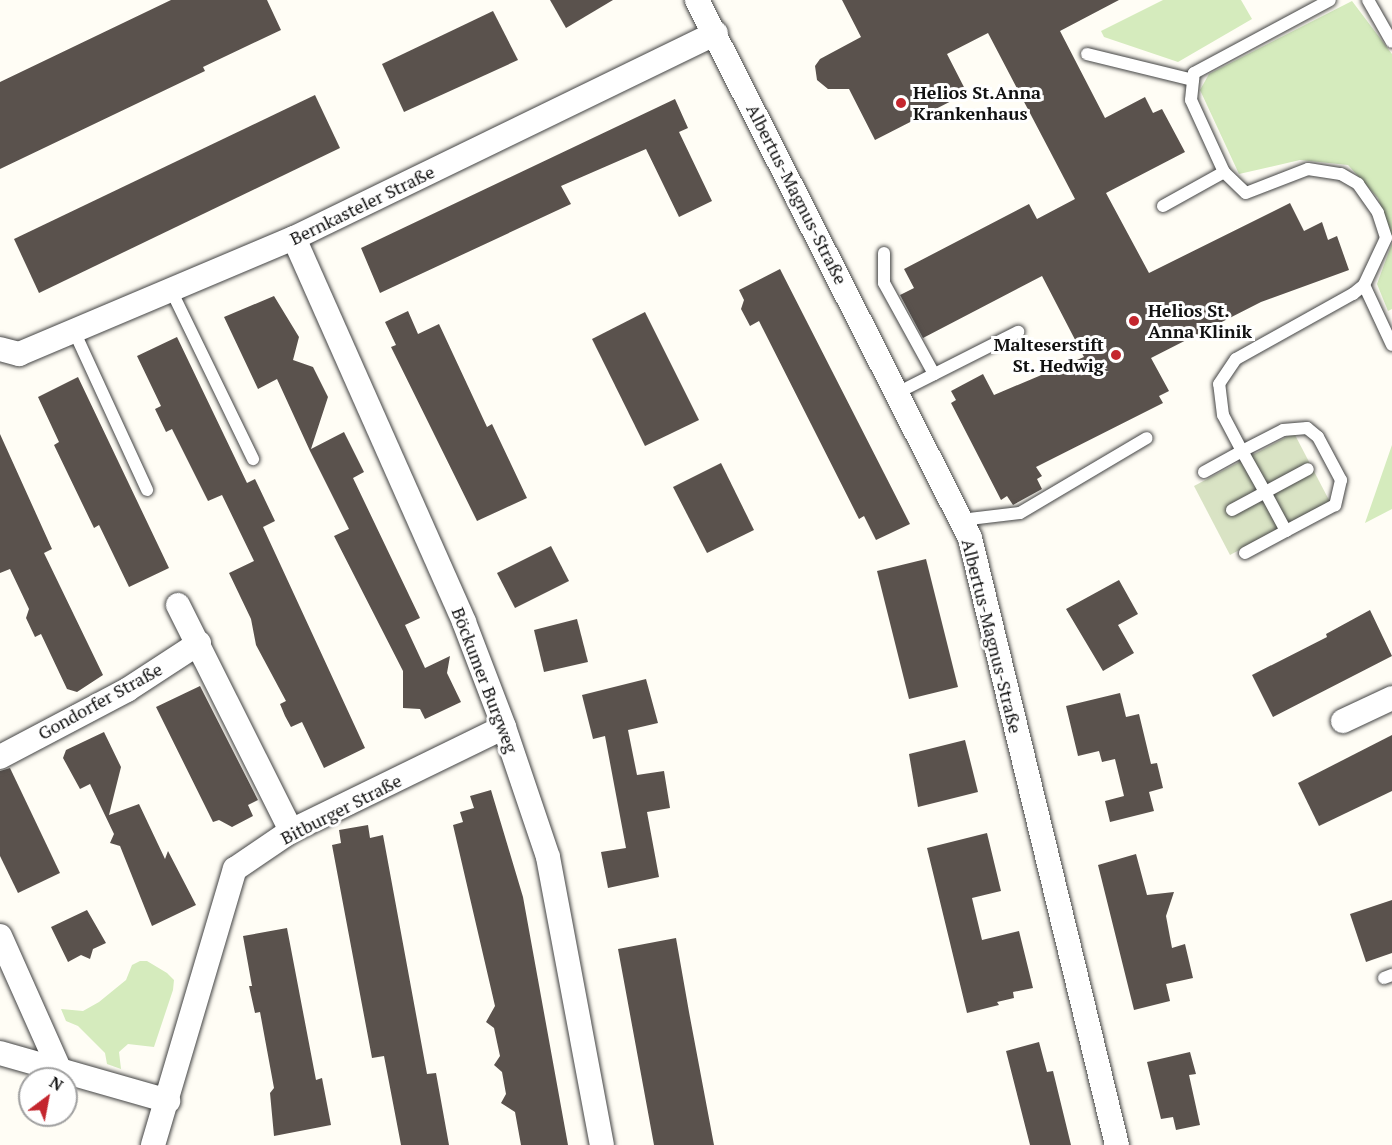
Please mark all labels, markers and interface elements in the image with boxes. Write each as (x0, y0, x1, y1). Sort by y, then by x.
place label: Helios St.Anna Krankenhaus (913, 82, 1041, 124)
marker: Helios St.Anna Krankenhaus (894, 96, 908, 110)
street label: Albertus-Magnus-Straße (742, 100, 852, 288)
street label: Bernkasteler Straße (286, 161, 438, 249)
place label: Helios St. Anna Klinik (1148, 300, 1252, 342)
marker: Helios St. Anna Klinik (1125, 312, 1143, 330)
place label: Malteserstift St. Hedwig (994, 334, 1104, 376)
marker: Malteserstift St. Hedwig (1109, 348, 1123, 362)
street label: Albertus-Magnus-Straße (957, 537, 1027, 735)
street label: Böckumer Burgweg (447, 604, 523, 756)
street label: Gondorfer Straße (34, 658, 166, 744)
street label: Bitburger Straße (277, 769, 405, 849)
north arrow (18, 1067, 78, 1127)
text: N (45, 1071, 67, 1096)

